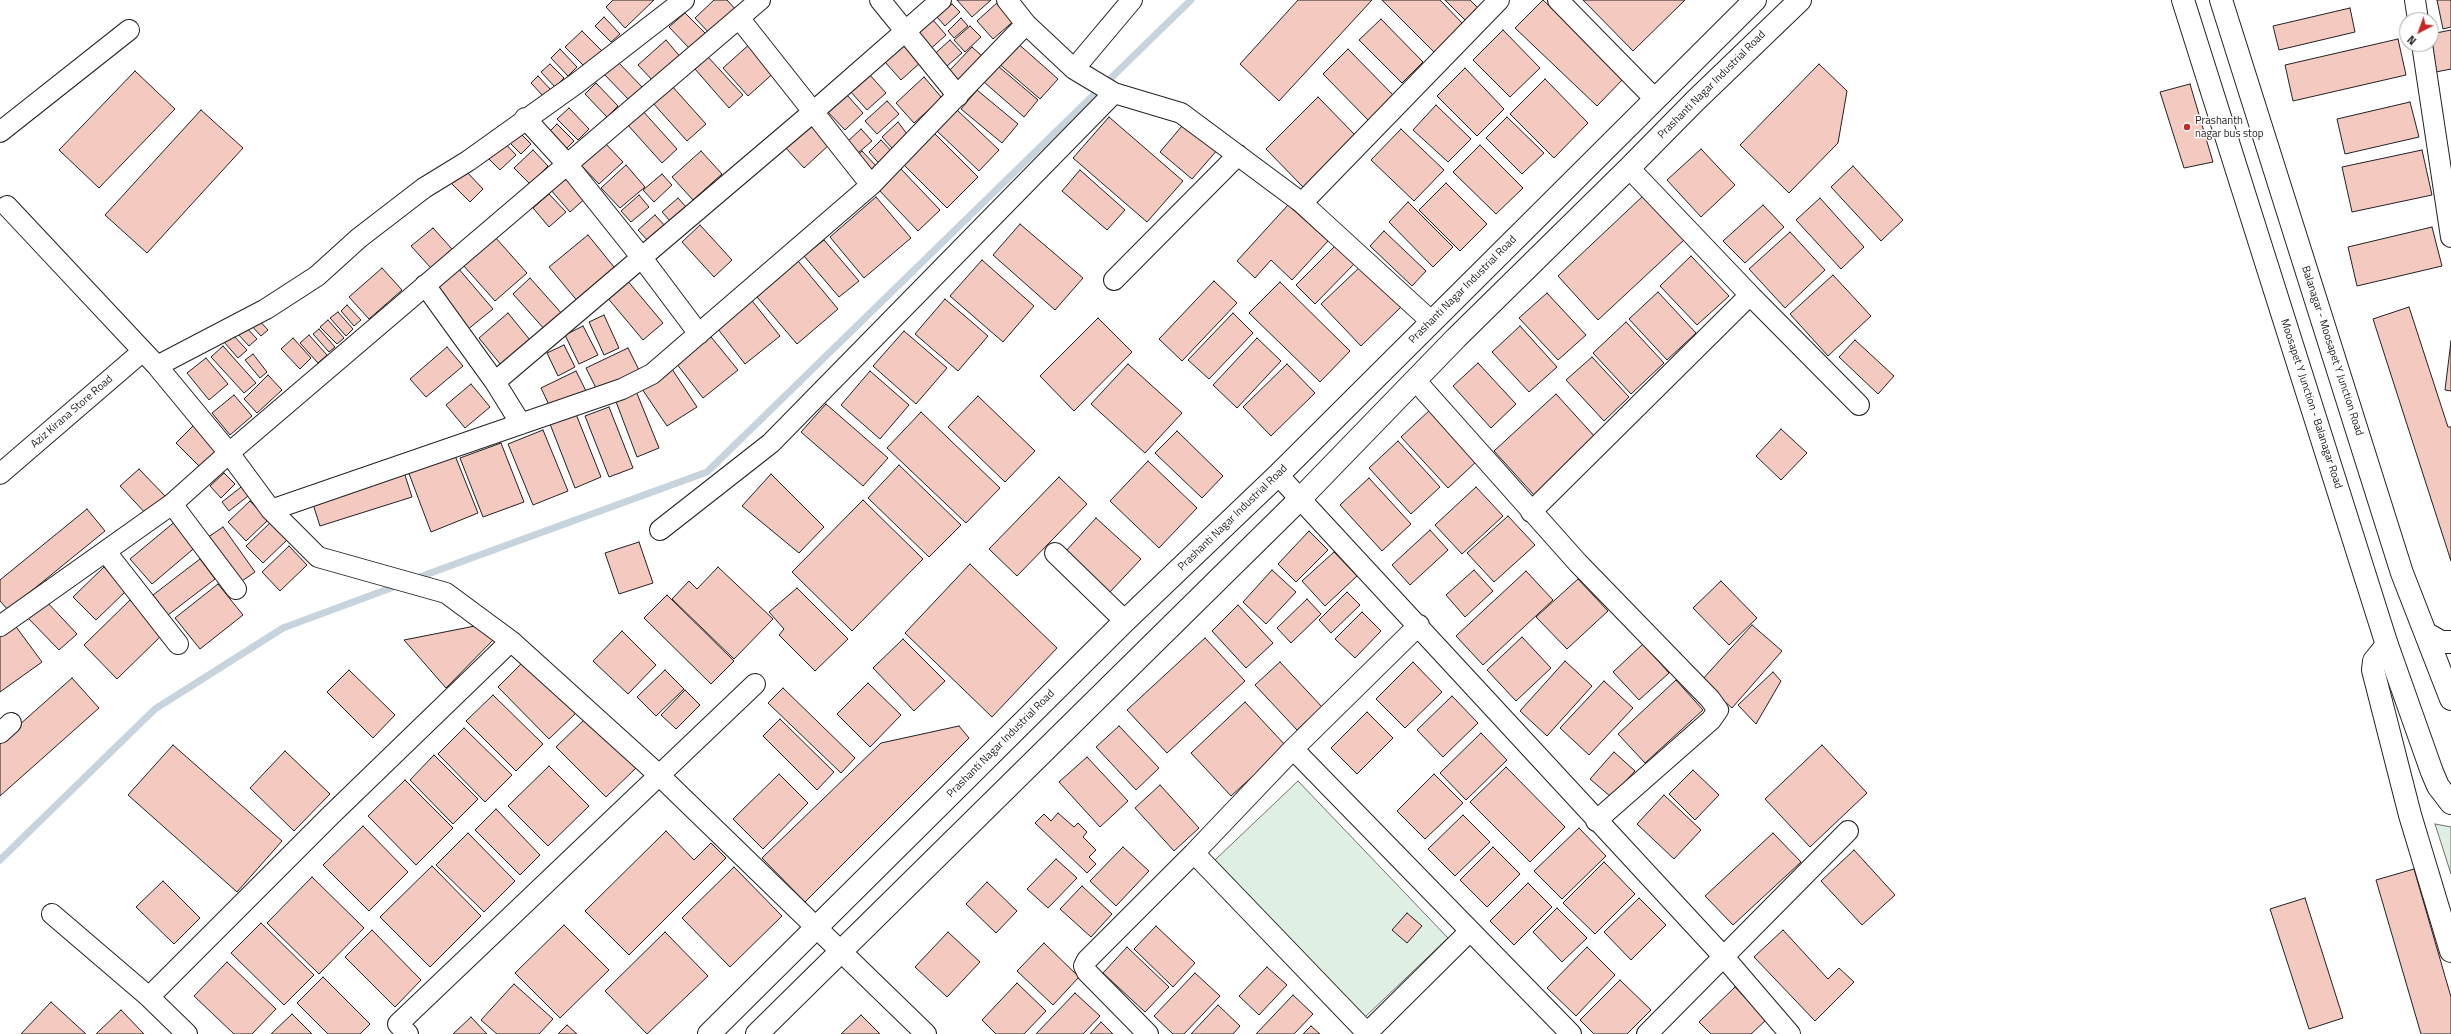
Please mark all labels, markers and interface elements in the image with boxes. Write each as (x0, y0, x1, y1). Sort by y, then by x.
north arrow (2399, 12, 2439, 52)
street label: Prashanti Nagar Industrial Road (1655, 28, 1769, 142)
text: N (2404, 32, 2420, 49)
place label: Prashanth nagar bus stop (2195, 114, 2264, 140)
marker: Prashanth nagar bus stop (2182, 122, 2192, 132)
street label: Prashanti Nagar Industrial Road (1406, 233, 1520, 347)
street label: Balanagar - Moosapet Y Junction Road (2298, 264, 2366, 438)
street label: Moosapet Y Junction - Balanagar Road (2277, 317, 2345, 491)
street label: Aziz Kirana Store Road (28, 373, 116, 451)
street label: Prashanti Nagar Industrial Road (1176, 462, 1290, 574)
street label: Prashanti Nagar Industrial Road (944, 687, 1058, 801)

